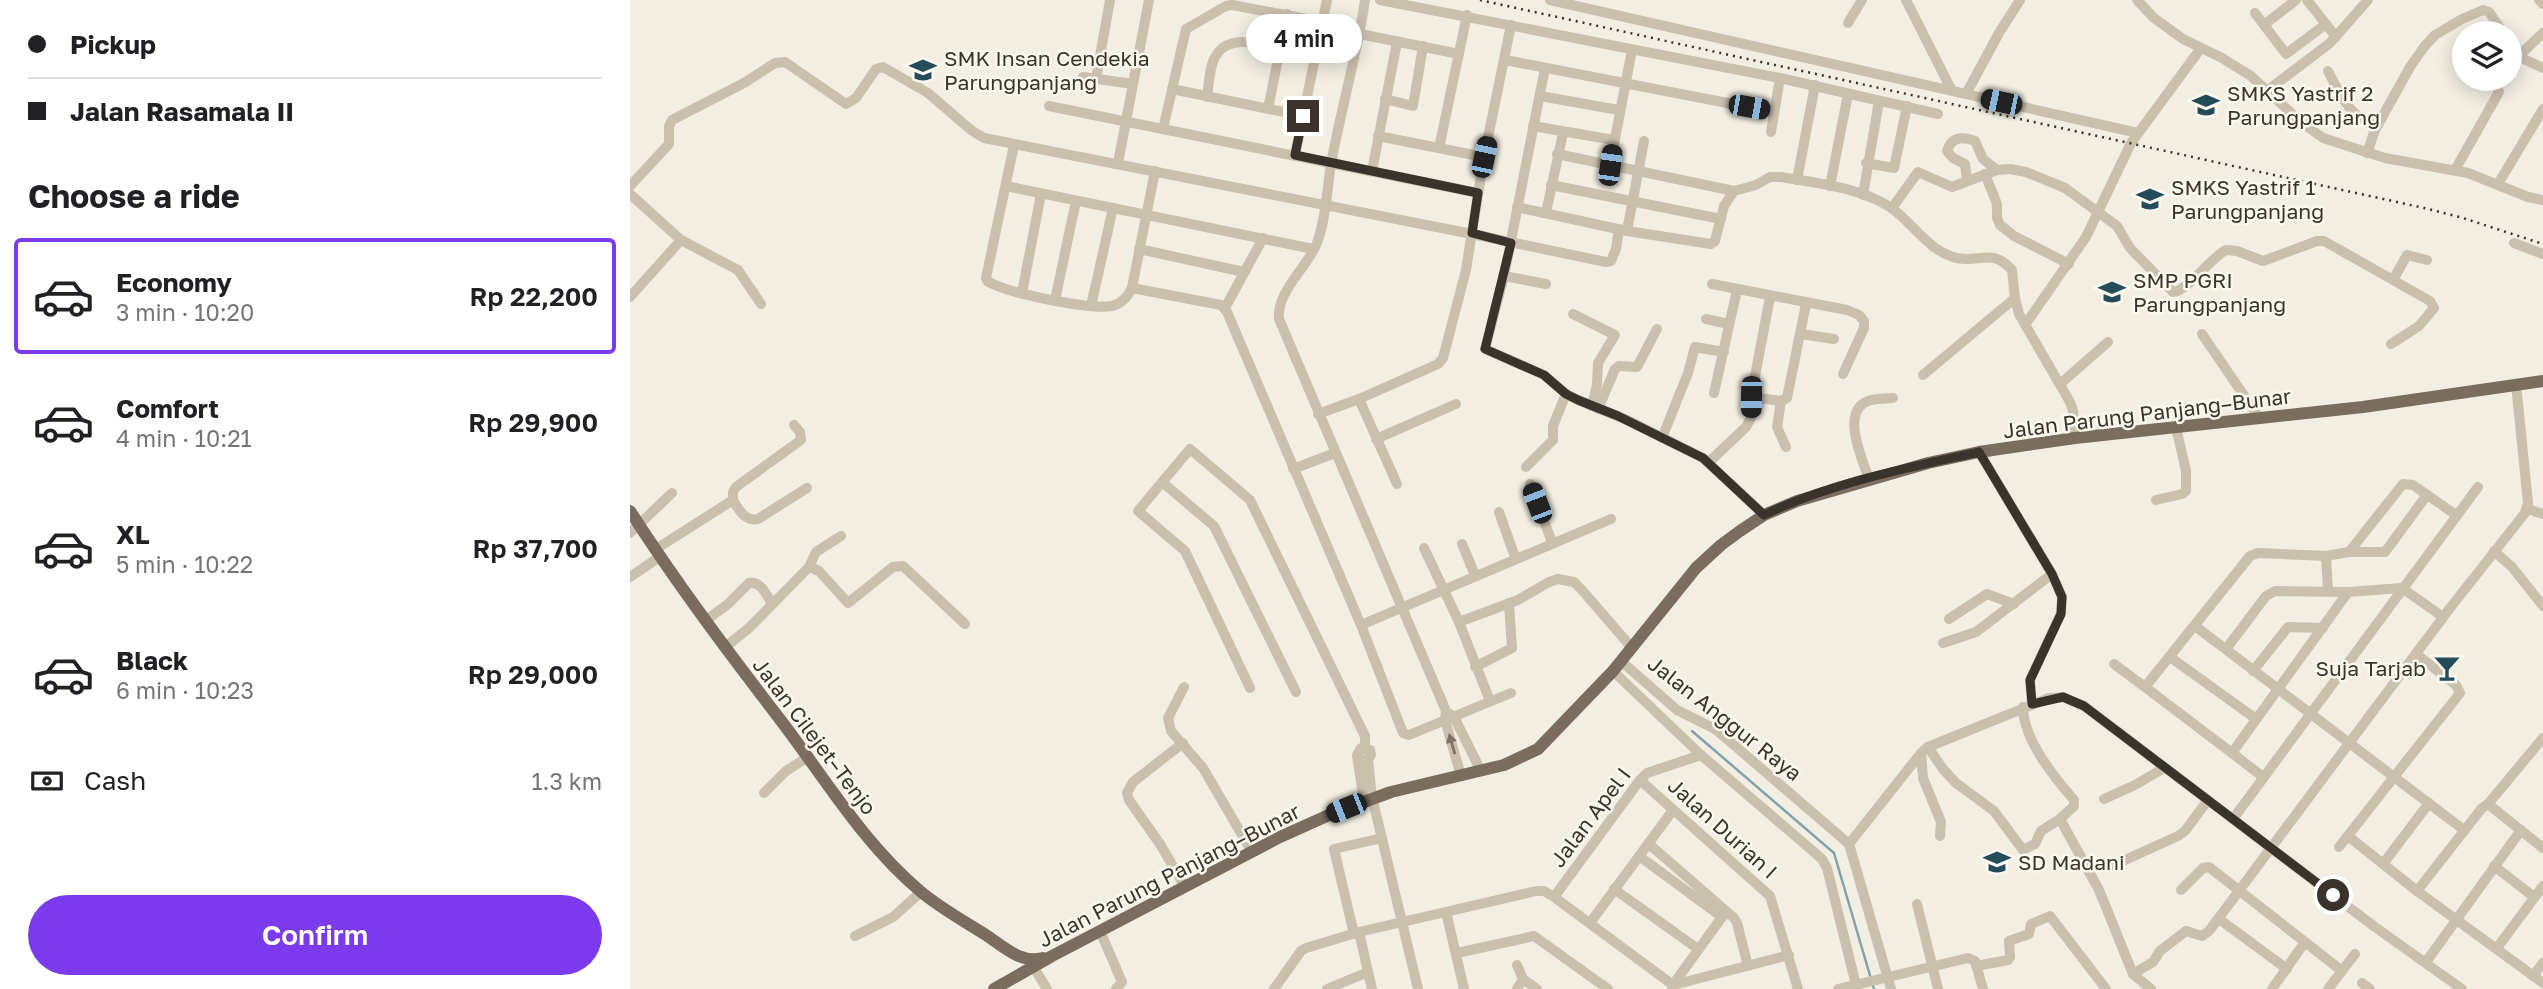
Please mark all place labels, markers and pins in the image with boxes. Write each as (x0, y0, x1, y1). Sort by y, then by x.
place label: SMK Insan Cendekia Parungpanjang (944, 45, 1150, 95)
school or university icon: SMK Insan Cendekia Parungpanjang (908, 55, 938, 85)
place label: SMKS Yastrif 2 Parungpanjang (2227, 80, 2380, 130)
school or university icon: SMKS Yastrif 2 Parungpanjang (2191, 90, 2221, 120)
place label: SMKS Yastrif 1 Parungpanjang (2171, 174, 2324, 224)
school or university icon: SMKS Yastrif 1 Parungpanjang (2135, 184, 2165, 214)
place label: SMP PGRI Parungpanjang (2133, 267, 2286, 317)
school or university icon: SMP PGRI Parungpanjang (2097, 277, 2127, 307)
bar icon: Suja Tarjab (2432, 653, 2462, 683)
place label: Suja Tarjab (2316, 655, 2426, 681)
school or university icon: SD Madani (1982, 847, 2012, 877)
place label: SD Madani (2018, 849, 2125, 875)

